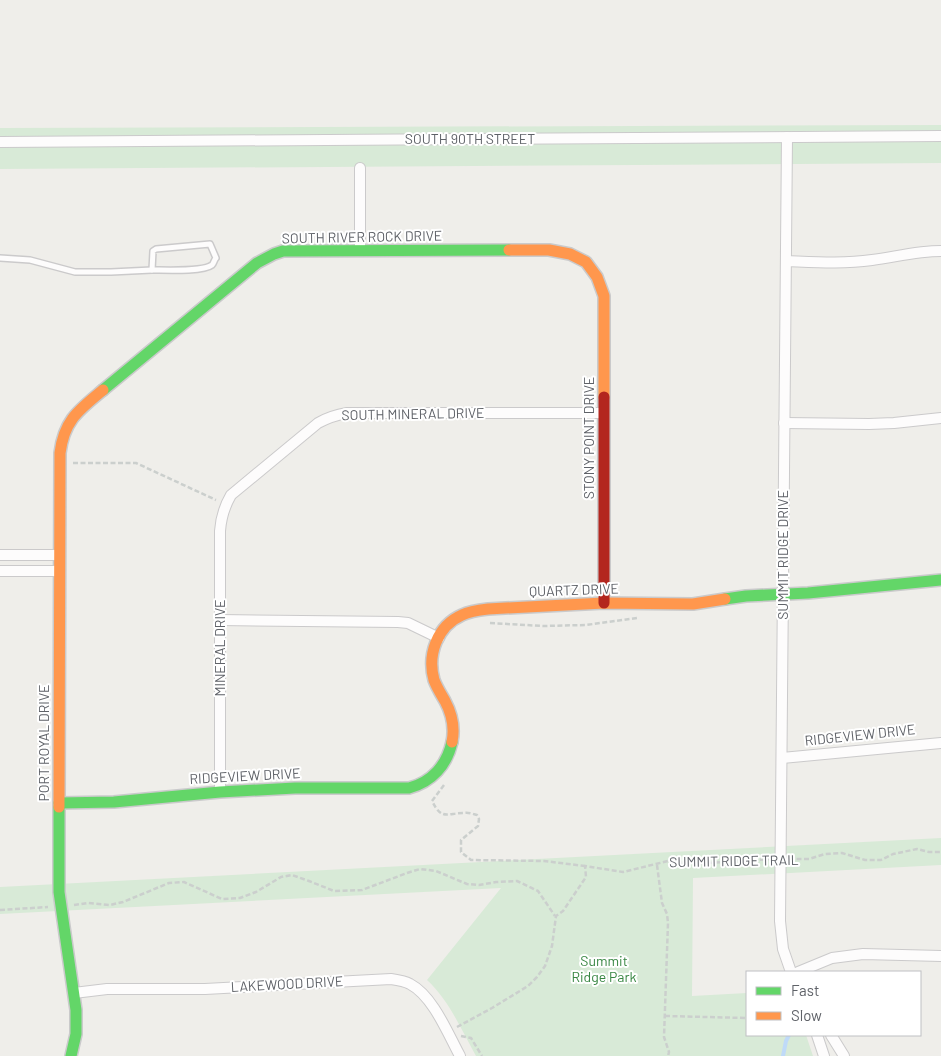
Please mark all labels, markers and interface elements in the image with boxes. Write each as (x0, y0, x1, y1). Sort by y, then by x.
street label: SOUTH 90TH STREET (405, 130, 535, 147)
street label: SOUTH RIVER ROCK DRIVE (282, 227, 442, 246)
street label: STONY POINT DRIVE (580, 377, 597, 499)
street label: SOUTH MINERAL DRIVE (341, 404, 485, 423)
street label: SUMMIT RIDGE DRIVE (774, 490, 791, 620)
street label: QUARTZ DRIVE (529, 579, 619, 600)
street label: MINERAL DRIVE (211, 599, 228, 697)
street label: PORT ROYAL DRIVE (35, 685, 52, 801)
street label: RIDGEVIEW DRIVE (804, 720, 916, 749)
street label: RIDGEVIEW DRIVE (189, 764, 301, 787)
street label: SUMMIT RIDGE TRAIL (669, 851, 799, 870)
park label: Summit Ridge Park (571, 952, 637, 985)
legend (746, 971, 921, 1036)
street label: LAKEWOOD DRIVE (230, 972, 344, 995)
text: Fast (791, 981, 819, 999)
text: Slow (791, 1006, 822, 1024)

